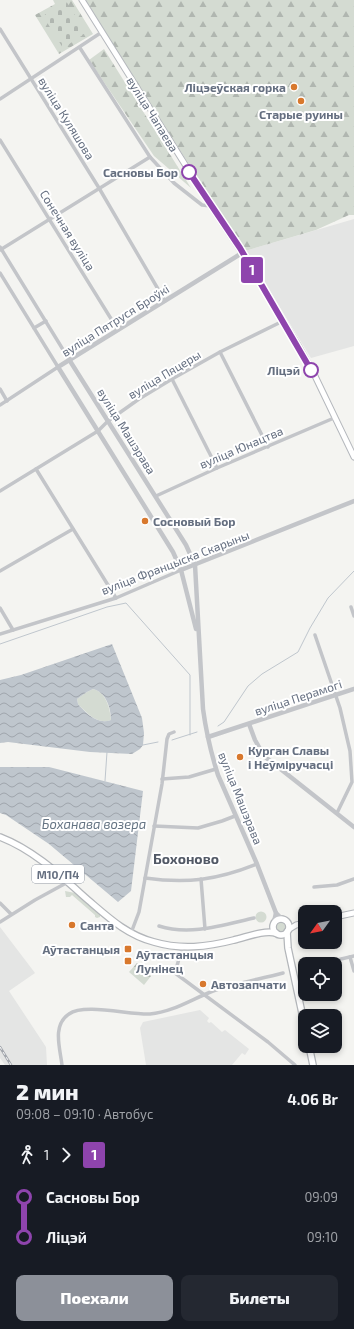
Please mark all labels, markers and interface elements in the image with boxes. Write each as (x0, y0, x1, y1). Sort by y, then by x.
street label: вуліца Куляшова (35, 74, 98, 162)
street label: вуліца Чапаева (123, 74, 182, 155)
place label: Ліцэеўская горка (184, 80, 286, 94)
marker: Ліцэеўская горка (289, 82, 299, 92)
marker: Старые руины (296, 96, 306, 106)
place label: Старые руины (259, 107, 343, 121)
marker: Сасновы Бор (181, 164, 197, 180)
place label: Сасновы Бор (103, 165, 178, 179)
street label: Сонечная вуліца (37, 187, 98, 273)
line badge: 1 (239, 257, 265, 283)
text: 1 (249, 261, 255, 278)
street label: вуліца Пятруся Броўкі (59, 281, 172, 360)
street label: вуліца Пяцеры (125, 347, 203, 402)
marker: Ліцэй (303, 362, 319, 378)
place label: Ліцэй (267, 363, 300, 377)
street label: вуліца Машэрава (94, 386, 159, 477)
street label: вуліца Юнацтва (197, 423, 285, 472)
place label: Сосновый Бор (153, 514, 236, 528)
marker: Сосновый Бор (140, 516, 150, 526)
street label: вуліца Францыска Скарыны (99, 527, 252, 598)
street label: вуліца Перамогі (252, 676, 344, 719)
place label: Курган Славы і Неўміручасці (248, 743, 333, 771)
street label: вуліца Машэрава (215, 750, 266, 847)
marker: Курган Славы і Неўміручасці (235, 752, 245, 762)
water label: Боханава возера (42, 816, 146, 832)
district label: Бохоново (153, 850, 219, 867)
road number: М10/П4 (32, 865, 84, 883)
north arrow (298, 905, 342, 949)
map controls (298, 905, 342, 1053)
place label: Санта (80, 918, 114, 932)
marker: Санта (67, 920, 77, 930)
place label: Аўтастанцыя (42, 942, 120, 956)
marker: Аўтастанцыя (123, 944, 133, 954)
place label: Аўтастанцыя Лунінец (136, 947, 214, 975)
marker: Аўтастанцыя Лунінец (123, 956, 133, 966)
button: locate (298, 957, 342, 1001)
place label: Автозапчати (211, 977, 286, 991)
marker: Автозапчати (198, 979, 208, 989)
button: layers (298, 1009, 342, 1053)
text: 2 мин (16, 1078, 79, 1104)
text: 4.06 Br (287, 1090, 338, 1108)
text: 09:08 – 09:10 · Автобус (16, 1106, 153, 1122)
icon: walk (16, 1144, 38, 1166)
icon: forward (55, 1144, 77, 1166)
text: 1 (91, 1146, 97, 1163)
text: 1 (44, 1147, 49, 1163)
text: Сасновы Бор (46, 1188, 140, 1206)
text: 09:09 (304, 1189, 338, 1205)
text: Ліцэй (46, 1228, 87, 1246)
text: 09:10 (307, 1229, 338, 1245)
button: Поехали (16, 1275, 173, 1321)
button: Билеты (181, 1275, 338, 1321)

